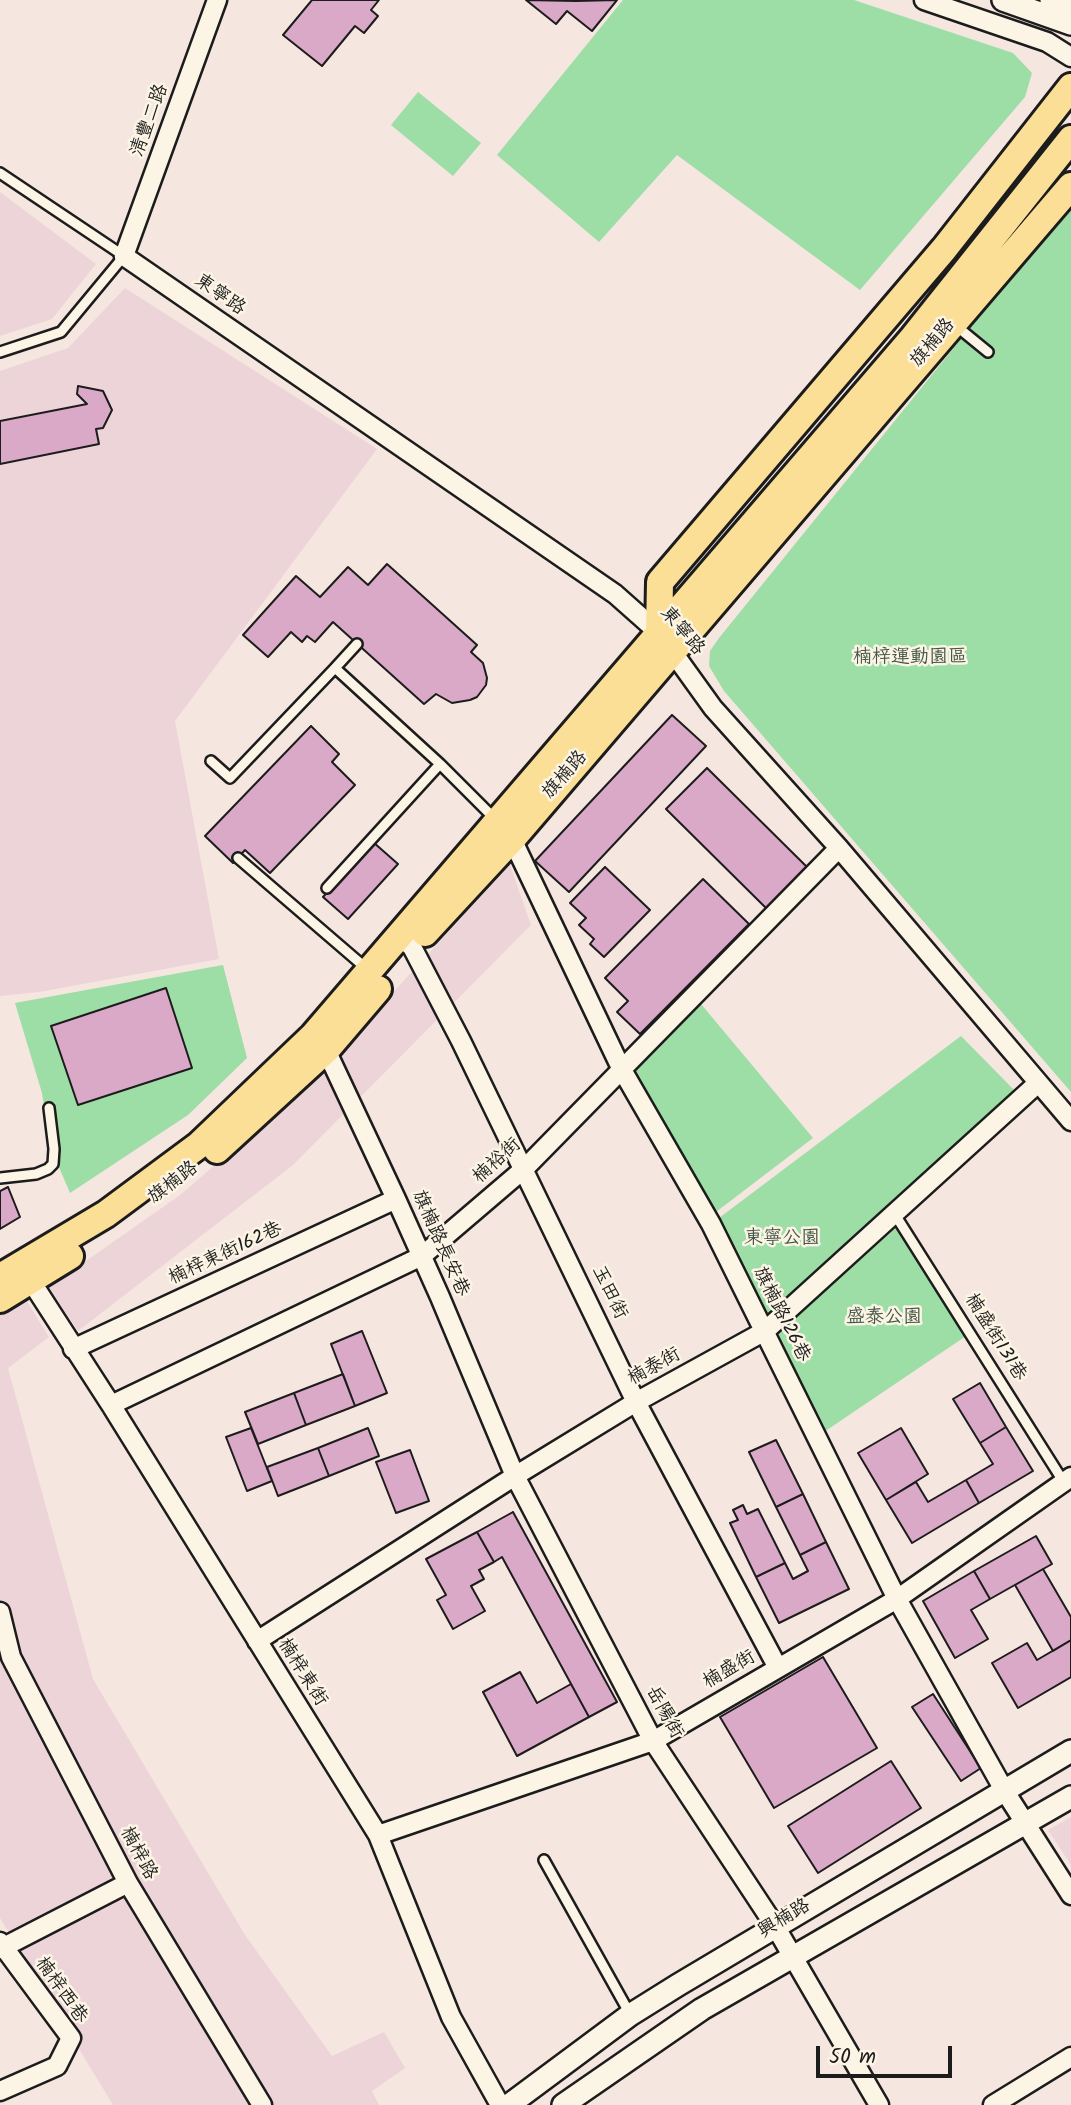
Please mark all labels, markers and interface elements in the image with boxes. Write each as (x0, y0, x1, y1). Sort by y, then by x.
street label: 清豐二路 (127, 81, 175, 161)
street label: 東寧路 (189, 270, 249, 322)
street label: 旗楠路 (907, 315, 961, 373)
street label: 東寧路 (654, 603, 708, 661)
park label: 楠梓運動園區 (853, 648, 967, 670)
street label: 旗楠路 (539, 747, 593, 805)
street label: 楠裕街 (469, 1134, 527, 1190)
street label: 旗楠路 (144, 1158, 204, 1210)
street label: 旗楠路長安巷 (405, 1187, 473, 1301)
street label: 楠梓東街162巷 (166, 1219, 286, 1291)
park label: 東寧公園 (744, 1229, 820, 1251)
street label: 玉田街 (585, 1262, 631, 1324)
street label: 旗楠路126巷 (746, 1264, 814, 1366)
street label: 楠盛街131巷 (958, 1290, 1030, 1386)
park label: 盛泰公園 (846, 1308, 922, 1330)
street label: 楠泰街 (625, 1344, 685, 1392)
street label: 楠梓東街 (271, 1635, 331, 1711)
street label: 楠盛街 (700, 1647, 760, 1695)
street label: 岳陽街 (639, 1683, 687, 1743)
street label: 楠梓路 (114, 1823, 160, 1885)
street label: 興楠路 (755, 1896, 815, 1944)
street label: 楠梓西巷 (29, 1953, 91, 2029)
scale bar (819, 2032, 956, 2076)
text: 50 m (829, 2041, 876, 2074)

